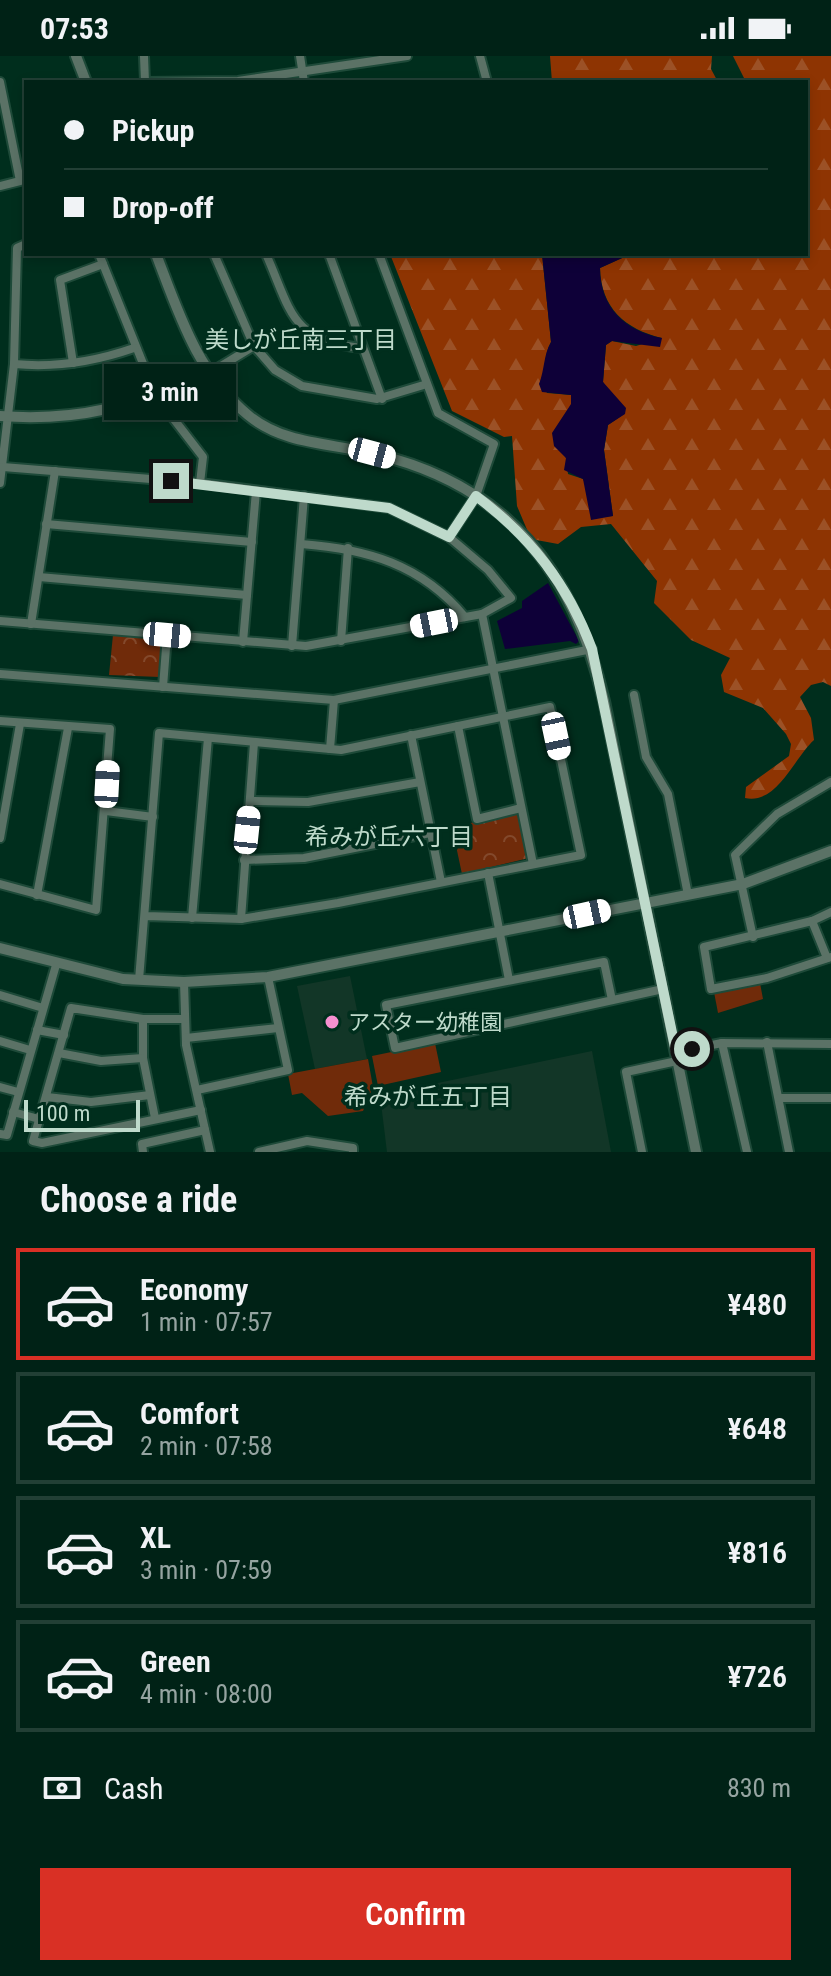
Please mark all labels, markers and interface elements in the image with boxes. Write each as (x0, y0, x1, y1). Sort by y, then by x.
text: 07:53 (40, 11, 109, 46)
text: Pickup (112, 113, 194, 148)
text: Drop-off (112, 190, 214, 225)
district label: 美しが丘南三丁目 (205, 326, 397, 354)
callout: 3 min (105, 365, 237, 421)
text: 3 min (141, 377, 199, 407)
car (346, 435, 398, 471)
route end (153, 463, 189, 499)
car (408, 607, 460, 639)
car (142, 621, 192, 649)
car (539, 710, 573, 762)
car (94, 759, 120, 809)
car (233, 805, 261, 855)
district label: 希みが丘六丁目 (305, 823, 473, 851)
car (561, 897, 613, 931)
place label: アスター幼稚園 (348, 1010, 502, 1035)
marker: アスター幼稚園 (323, 1013, 341, 1031)
route start (674, 1031, 710, 1067)
district label: 希みが丘五丁目 (344, 1083, 512, 1111)
scale bar (24, 1096, 140, 1132)
text: 100 m (36, 1101, 90, 1126)
text: Choose a ride (40, 1179, 237, 1221)
icon: car (44, 1268, 116, 1340)
text: Economy (140, 1272, 248, 1307)
text: ¥480 (728, 1287, 787, 1322)
text: 1 min · 07:57 (140, 1307, 273, 1337)
icon: car (44, 1392, 116, 1464)
text: Comfort (140, 1396, 239, 1431)
text: ¥648 (728, 1411, 787, 1446)
text: 2 min · 07:58 (140, 1431, 273, 1461)
icon: car (44, 1516, 116, 1588)
text: XL (140, 1520, 171, 1555)
text: ¥816 (728, 1535, 787, 1570)
text: 3 min · 07:59 (140, 1555, 273, 1585)
icon: car (44, 1640, 116, 1712)
text: Green (140, 1644, 211, 1679)
text: ¥726 (728, 1659, 787, 1694)
text: 4 min · 08:00 (140, 1679, 273, 1709)
icon: cash (40, 1766, 84, 1810)
text: Cash (104, 1771, 164, 1806)
text: 830 m (727, 1773, 791, 1803)
button: Confirm (40, 1868, 791, 1960)

